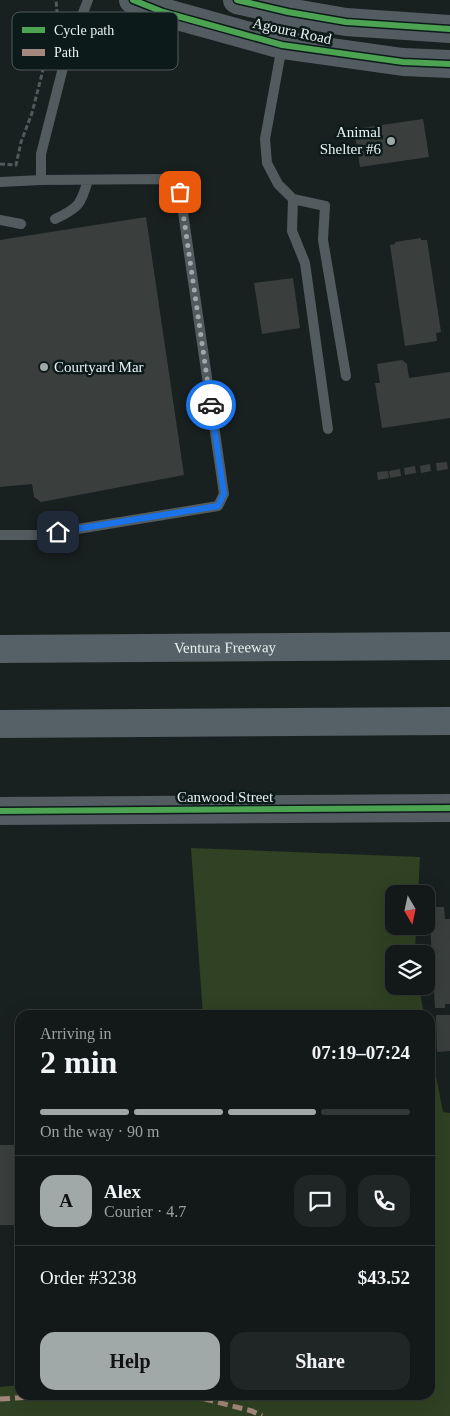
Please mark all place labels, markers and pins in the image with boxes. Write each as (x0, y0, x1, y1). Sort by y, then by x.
place label: Animal Shelter #6 (320, 124, 381, 157)
marker: Animal Shelter #6 (385, 135, 397, 147)
pin (159, 171, 201, 213)
place label: Courtyard Mar (54, 359, 144, 375)
marker: Courtyard Mar (38, 361, 50, 373)
pin (37, 511, 79, 553)

